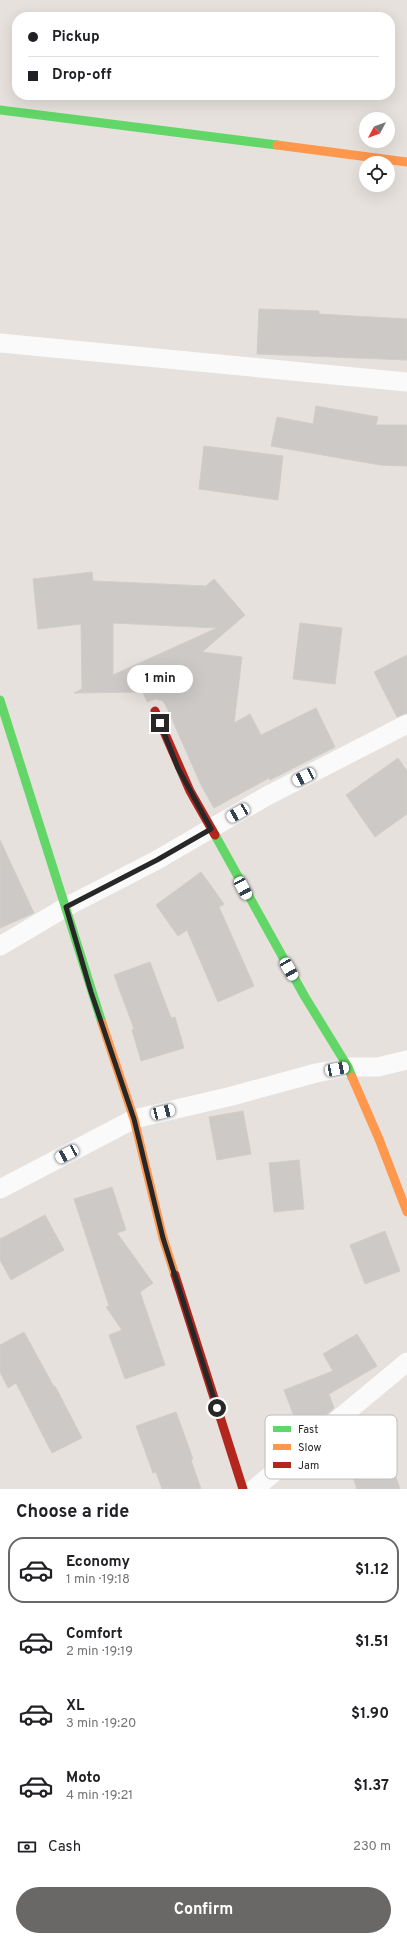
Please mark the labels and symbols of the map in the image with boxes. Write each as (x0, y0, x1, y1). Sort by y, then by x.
north arrow (359, 112, 395, 148)
callout: 1 min (127, 665, 193, 693)
route end (151, 714, 169, 732)
car (291, 766, 317, 788)
car (225, 802, 251, 824)
car (232, 875, 254, 901)
car (278, 956, 300, 982)
car (324, 1061, 350, 1077)
car (150, 1103, 176, 1121)
car (54, 1143, 80, 1165)
route start (208, 1399, 226, 1417)
legend (265, 1415, 397, 1479)
text: Fast (298, 1423, 318, 1437)
text: Slow (298, 1441, 321, 1455)
text: Jam (298, 1459, 319, 1473)

